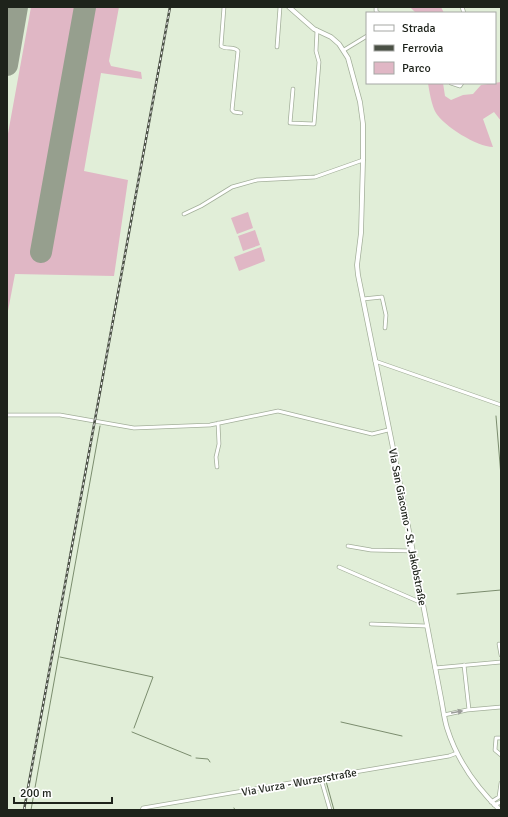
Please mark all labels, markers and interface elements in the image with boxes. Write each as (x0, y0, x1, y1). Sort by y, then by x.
legend (366, 12, 496, 84)
text: Strada (402, 21, 436, 36)
text: Ferrovia (402, 41, 443, 56)
text: Parco (402, 61, 431, 76)
street label: Via San Giacomo - St. Jakobstraße (386, 447, 429, 607)
one-way arrow (450, 709, 463, 715)
street label: Via Vurza - Wurzerstraße (241, 766, 358, 799)
scale bar (14, 779, 112, 805)
text: 200 m (20, 786, 52, 801)

